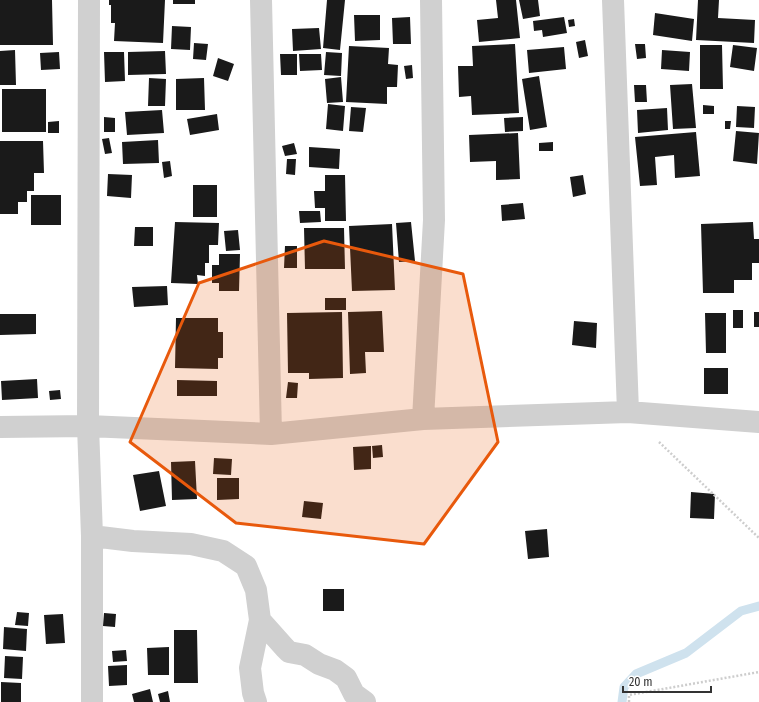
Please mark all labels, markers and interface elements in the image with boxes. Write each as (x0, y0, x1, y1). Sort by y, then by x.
scale bar (623, 668, 711, 694)
text: 20 m (629, 675, 653, 689)

